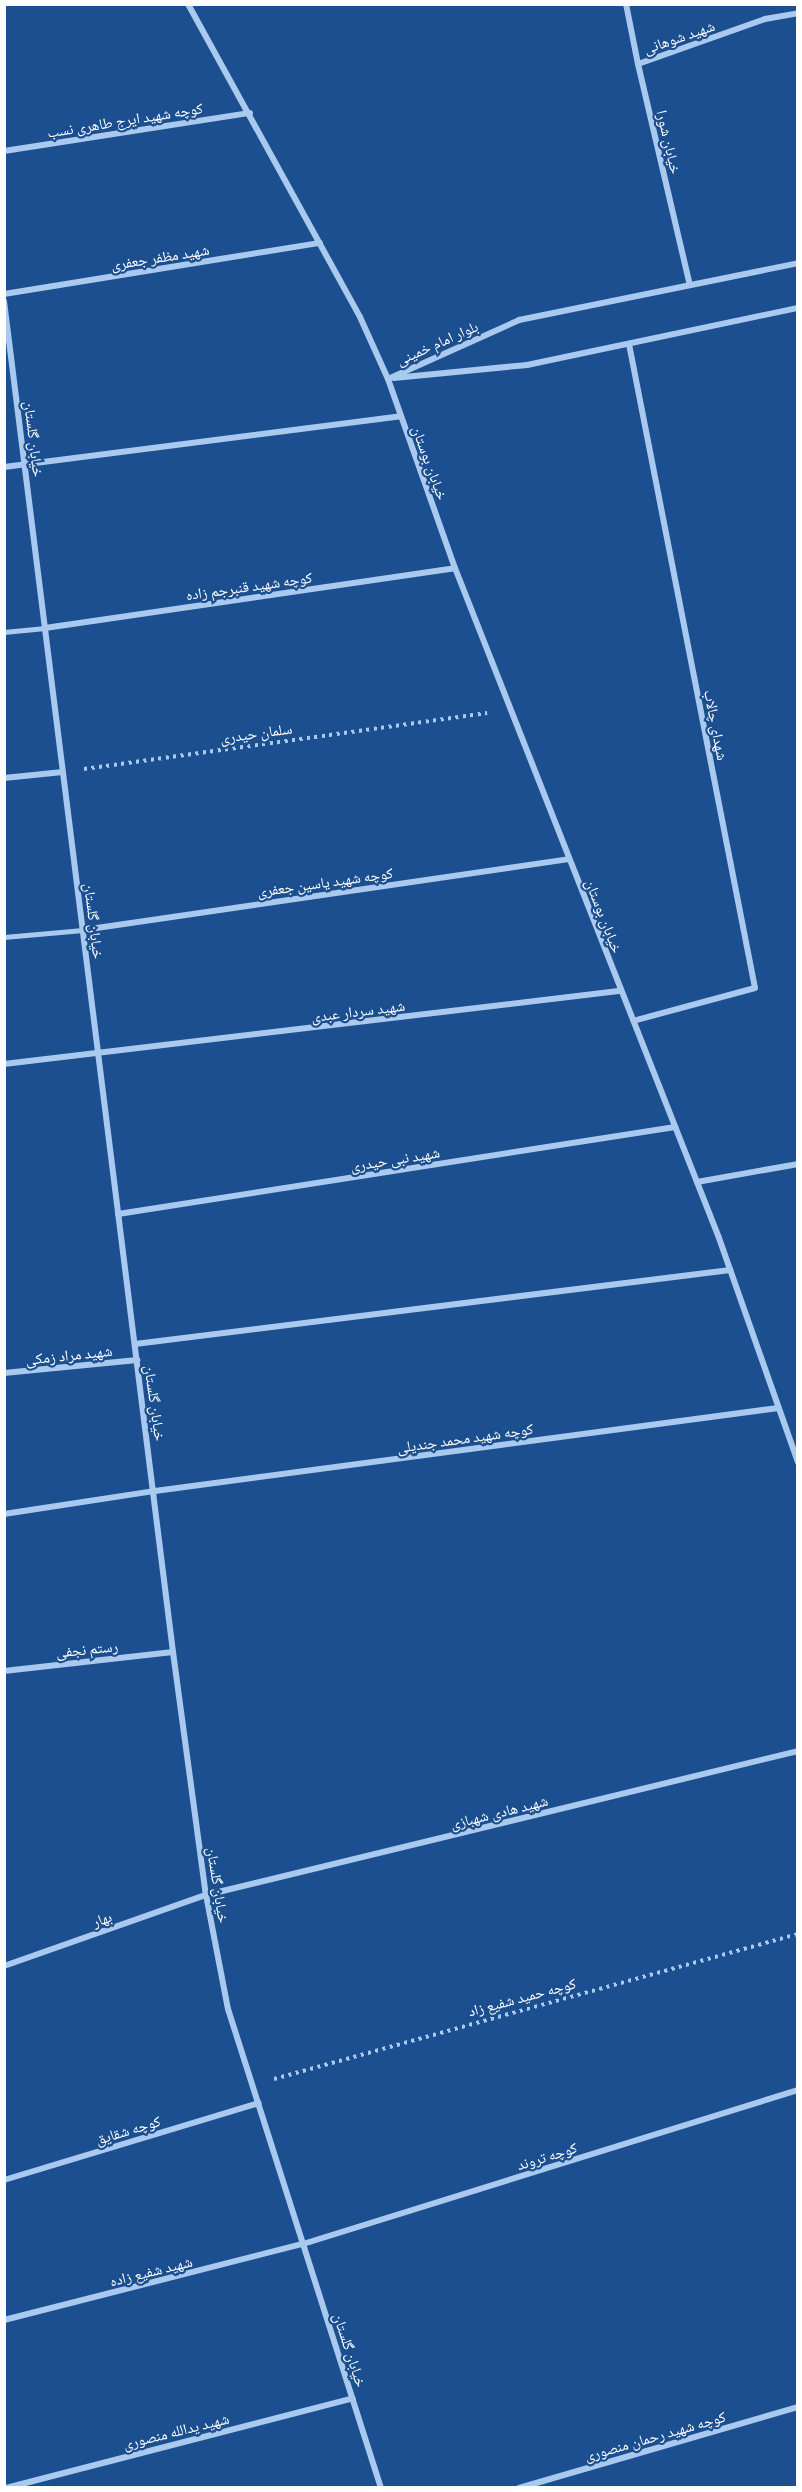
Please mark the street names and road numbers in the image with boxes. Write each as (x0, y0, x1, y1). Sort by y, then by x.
street label: شهید شوهانی (641, 16, 717, 58)
street label: کوچه شهید ایرج طاهری نسب (46, 99, 204, 141)
street label: خیابان شورا (653, 108, 685, 176)
street label: شهید مظفر جعفری (109, 240, 211, 274)
street label: بلوار امام خمینی (393, 317, 481, 369)
street label: خیابان گلستان (20, 400, 48, 478)
street label: خیابان بوستان (408, 423, 452, 503)
street label: کوچه شهید قنبرجم زاده (185, 568, 313, 604)
street label: شهدای چالاب (700, 688, 732, 762)
street label: سلمان حیدری (219, 719, 293, 747)
street label: کوچه شهید یاسین جعفری (256, 864, 394, 900)
street label: خیابان بوستان (582, 877, 626, 955)
street label: خیابان گلستان (80, 882, 108, 960)
street label: شهید سردار عبدی (310, 996, 406, 1026)
street label: شهید نبی حیدری (349, 1143, 441, 1175)
street label: شهید مراد زمکی (25, 1342, 113, 1368)
street label: خیابان گلستان (141, 1364, 169, 1442)
street label: کوچه شهید محمد جندیلی (396, 1420, 534, 1456)
street label: رستم نجفی (55, 1637, 119, 1661)
street label: شهید هادی شهبازی (448, 1791, 550, 1833)
street label: خیابان گلستان (203, 1846, 233, 1924)
street label: بهار (90, 1907, 114, 1931)
street label: کوچه حمید شفیع زاد (466, 1974, 578, 2020)
street label: کوچه شقایق (93, 2112, 163, 2148)
street label: کوچه تروند (515, 2138, 579, 2174)
street label: شهید شفیع زاده (108, 2252, 194, 2290)
street label: خیابان گلستان (330, 2311, 370, 2389)
street label: کوچه شهید رحمان منصوری (582, 2407, 728, 2465)
street label: شهید یدالله منصوری (121, 2409, 231, 2453)

